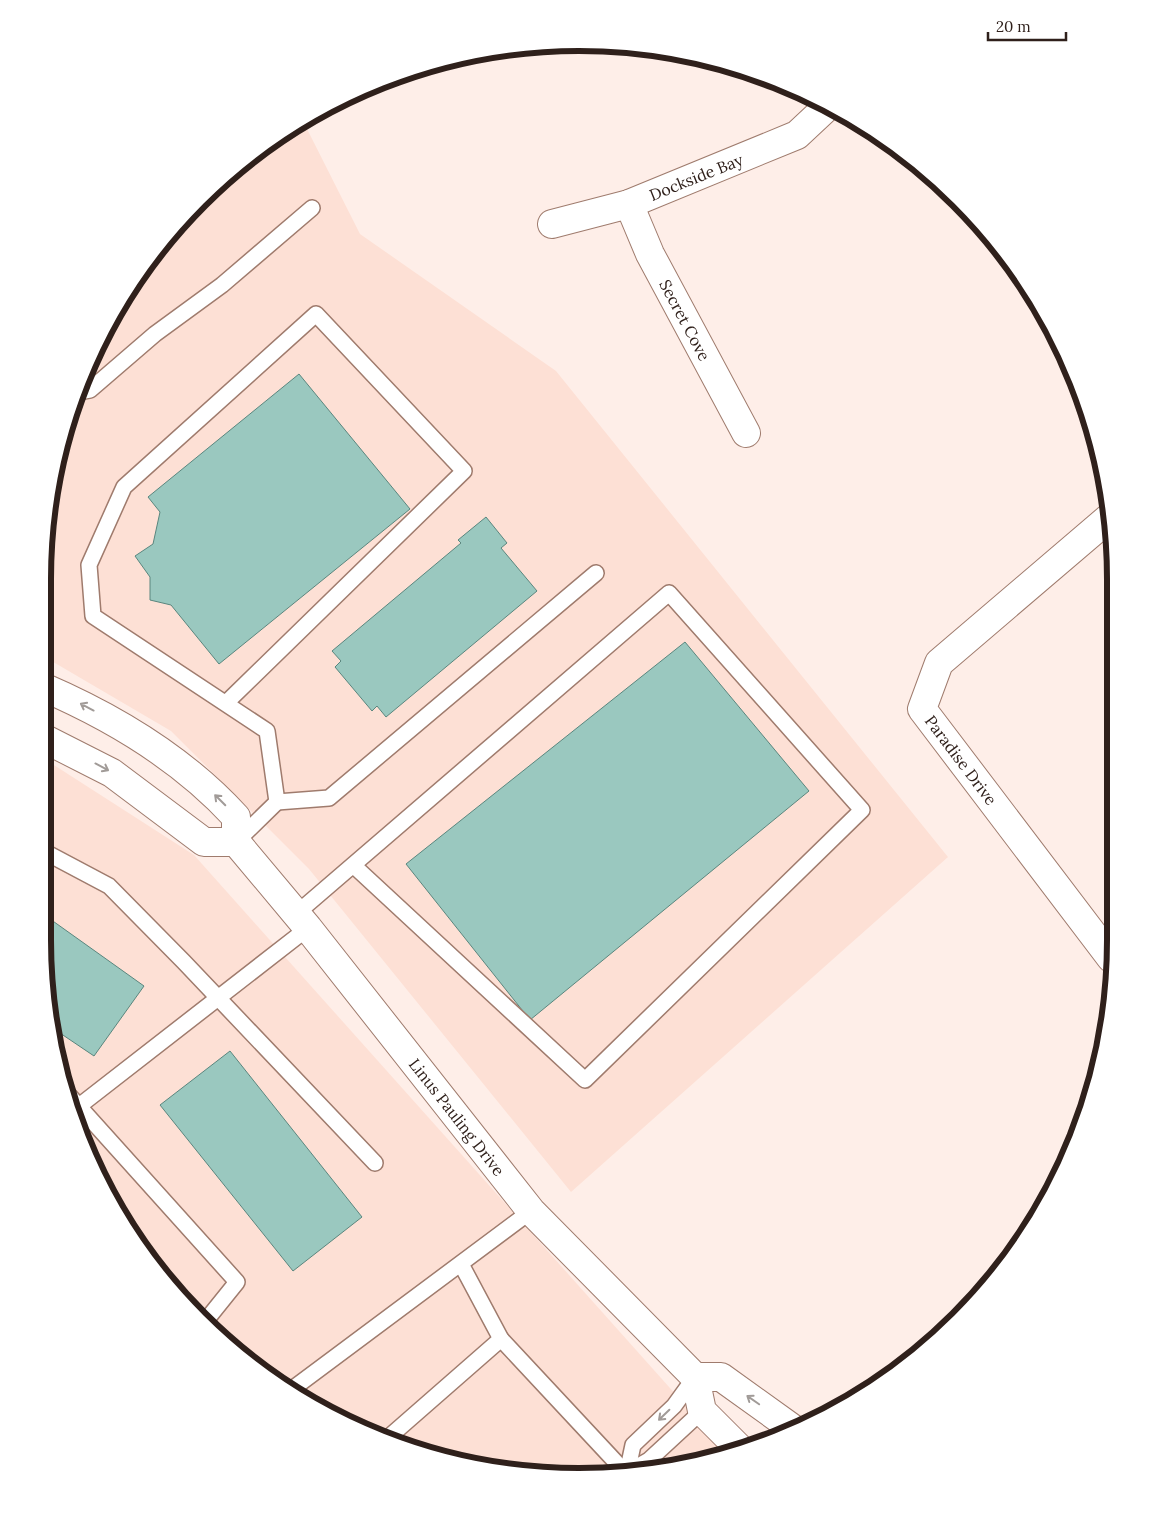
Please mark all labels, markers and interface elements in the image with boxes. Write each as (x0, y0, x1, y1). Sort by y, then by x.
scale bar (988, 10, 1066, 42)
text: 20 m (996, 17, 1031, 36)
street label: Dockside Bay (646, 149, 746, 205)
street label: Secret Cove (655, 276, 715, 364)
one-way arrow (80, 702, 95, 712)
street label: Paradise Drive (921, 711, 1001, 809)
one-way arrow (95, 762, 110, 772)
one-way arrow (214, 794, 226, 806)
street label: Linus Pauling Drive (405, 1054, 509, 1180)
one-way arrow (746, 1395, 760, 1405)
one-way arrow (658, 1409, 671, 1421)

